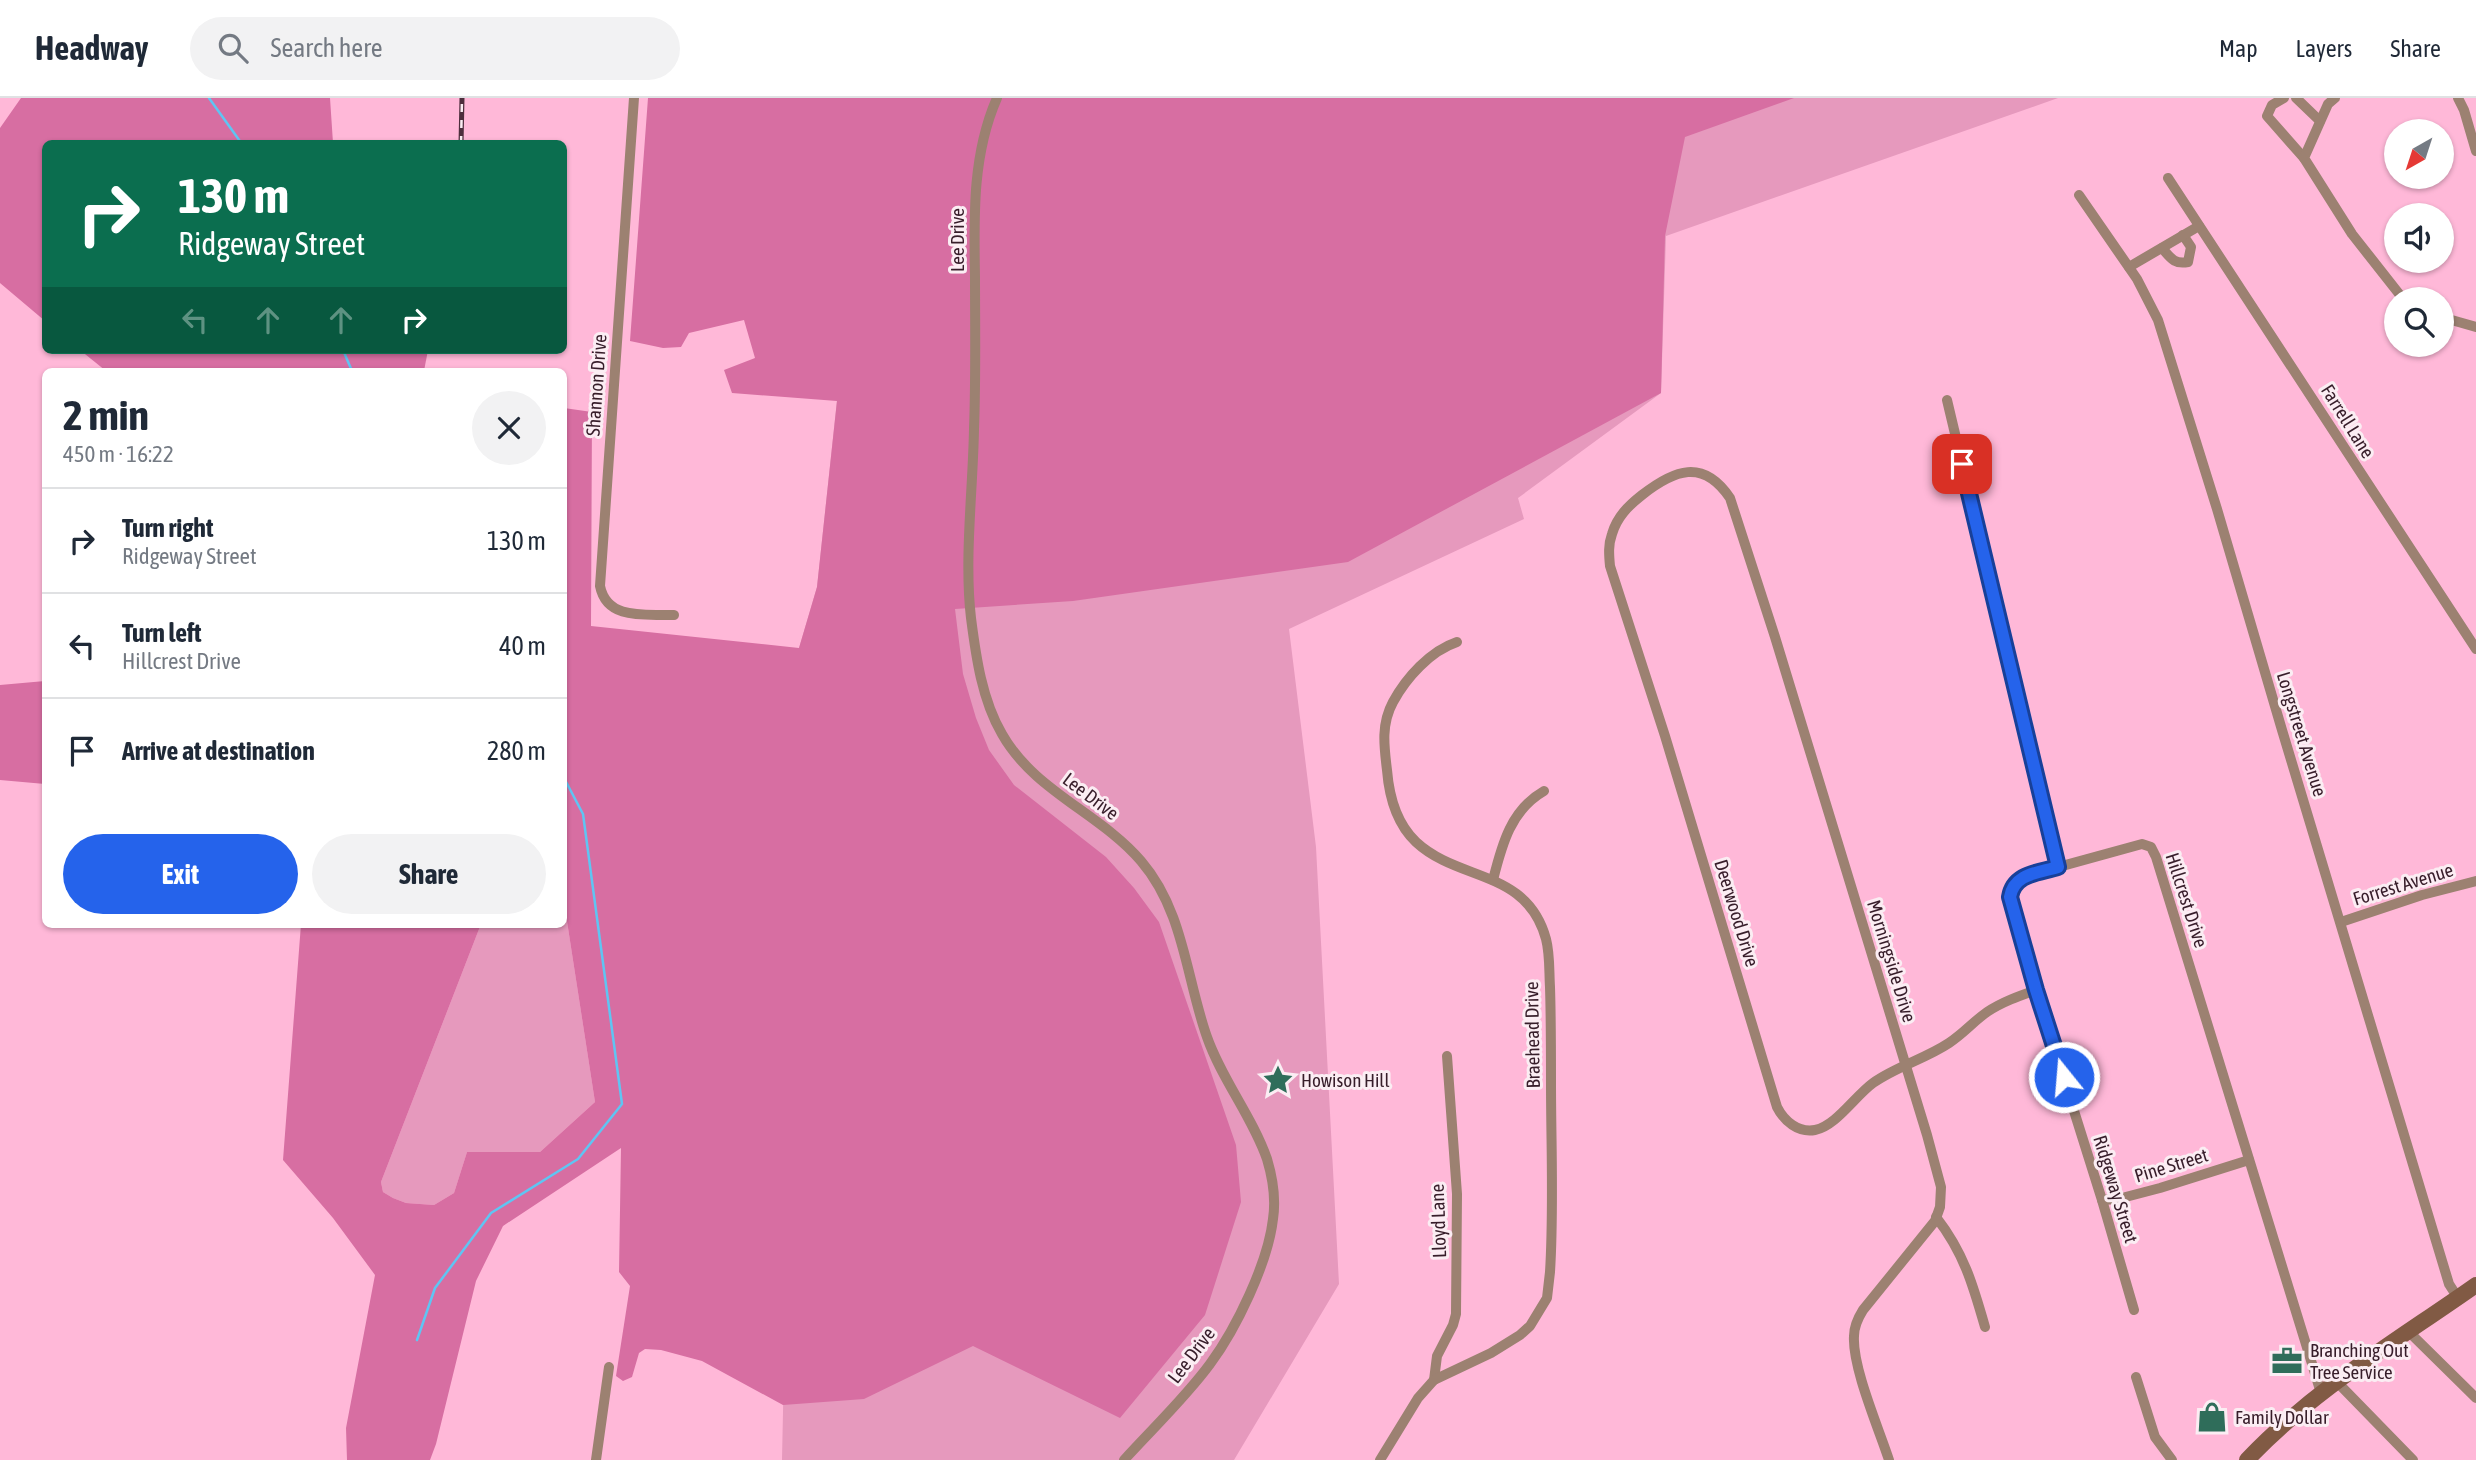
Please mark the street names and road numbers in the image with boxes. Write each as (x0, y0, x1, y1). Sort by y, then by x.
street label: Lee Drive (946, 208, 968, 272)
street label: Shannon Drive (581, 333, 611, 437)
street label: Farrell Lane (2317, 380, 2379, 462)
street label: Longstreet Avenue (2273, 669, 2331, 799)
street label: Lee Drive (1059, 768, 1123, 824)
street label: Hillcrest Drive (2161, 850, 2213, 950)
street label: Deerwood Drive (1710, 857, 1764, 969)
street label: Forrest Avenue (2350, 858, 2456, 910)
street label: Morningside Drive (1863, 897, 1921, 1025)
street label: Braehead Drive (1520, 981, 1544, 1089)
street label: Ridgeway Street (2089, 1133, 2143, 1245)
street label: Pine Street (2132, 1143, 2210, 1187)
street label: Lloyd Lane (1426, 1184, 1450, 1258)
street label: Lee Drive (1163, 1323, 1219, 1387)

